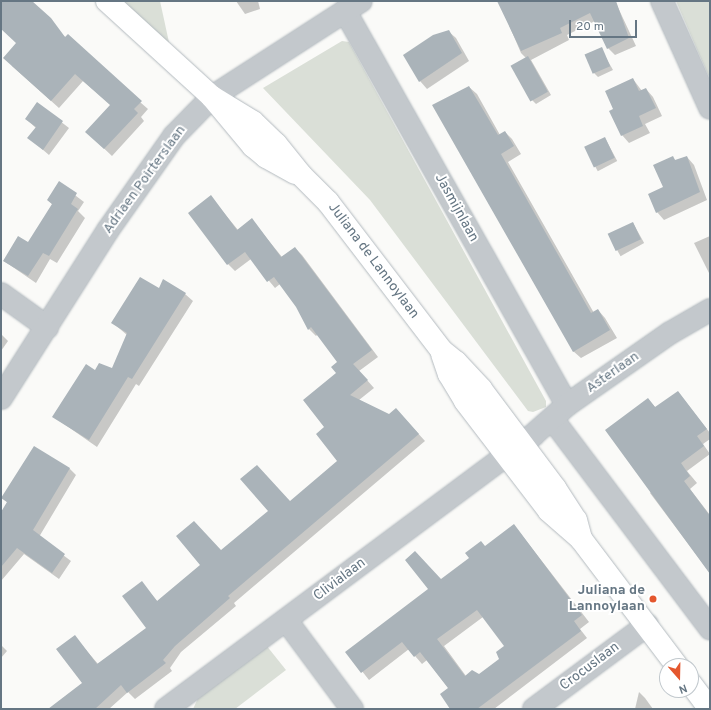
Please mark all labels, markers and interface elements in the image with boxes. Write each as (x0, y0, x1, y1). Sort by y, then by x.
scale bar (571, 12, 639, 38)
text: 20 m (576, 19, 604, 35)
street label: Adriaen Poirterslaan (100, 123, 190, 237)
street label: Jasmijnlaan (430, 171, 482, 245)
street label: Juliana de Lannoylaan (324, 200, 422, 322)
street label: Asterlaan (583, 349, 643, 397)
street label: Clivialaan (311, 555, 369, 605)
place label: Juliana de Lannoylaan (569, 583, 645, 616)
marker: Juliana de Lannoylaan (648, 594, 658, 604)
street label: Crocuslaan (557, 639, 623, 695)
north arrow (659, 658, 699, 698)
text: N (677, 680, 689, 696)

